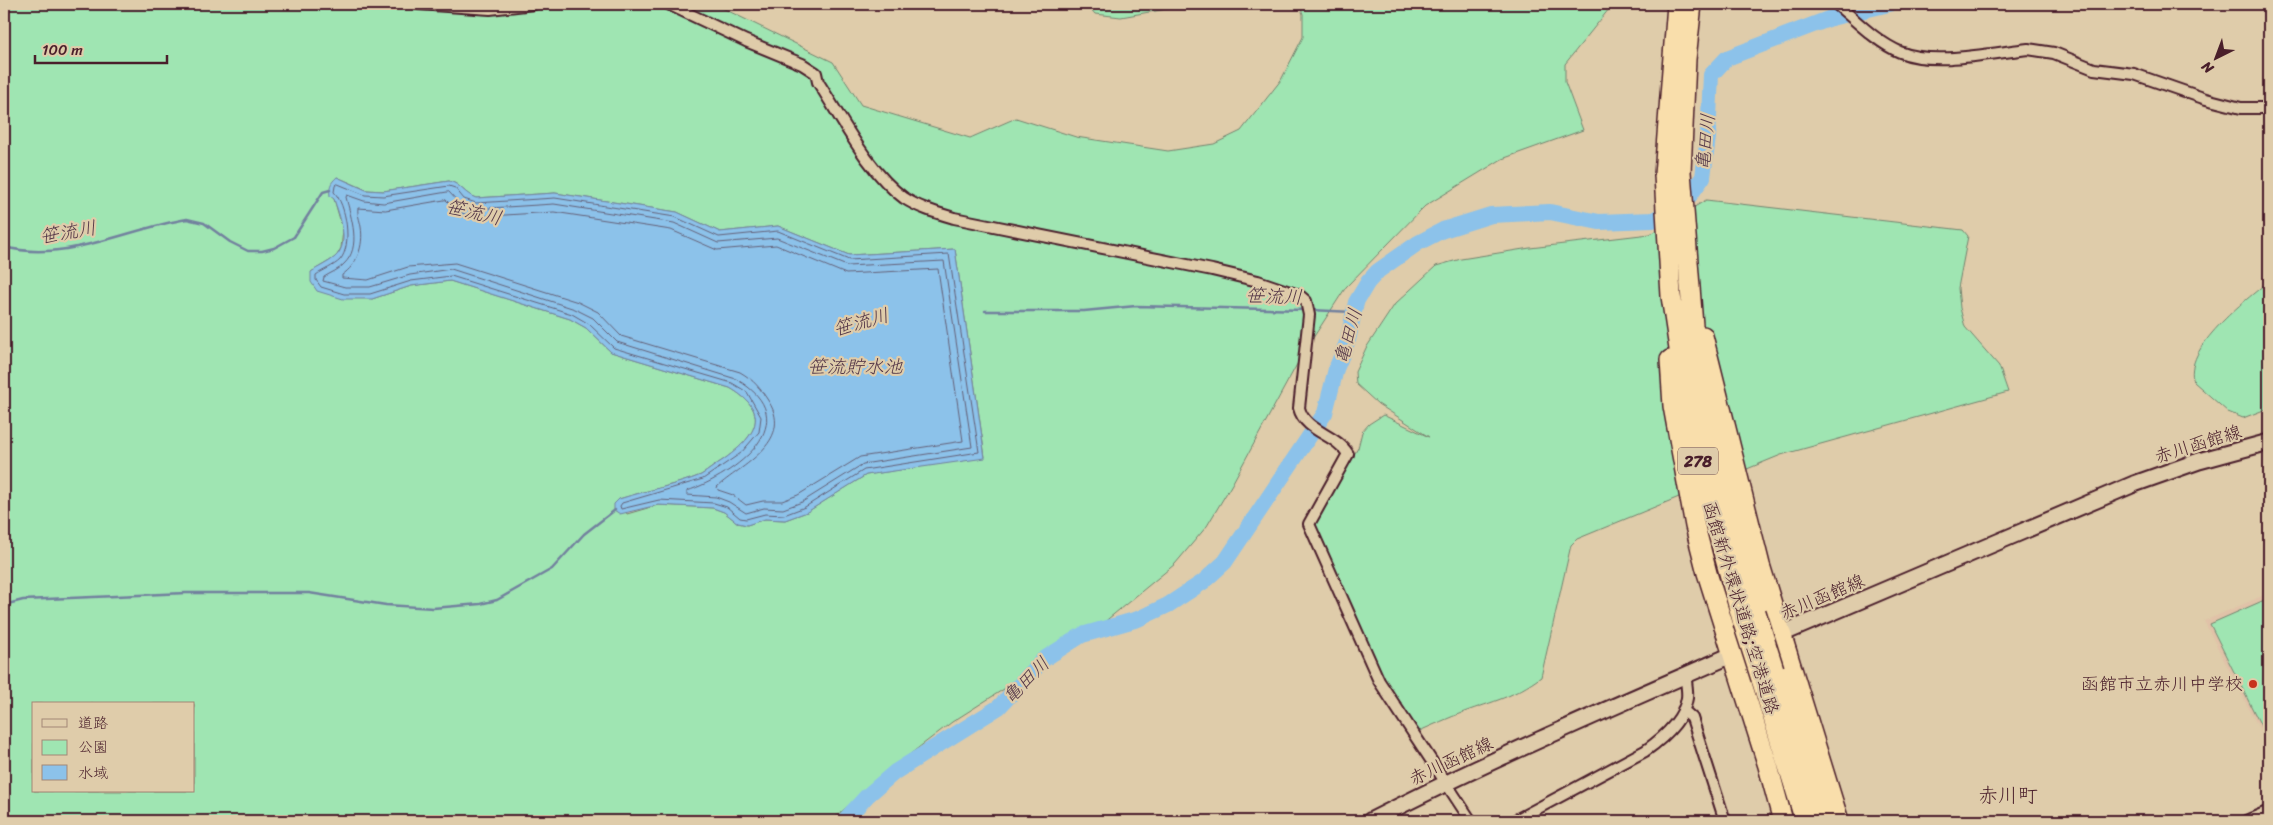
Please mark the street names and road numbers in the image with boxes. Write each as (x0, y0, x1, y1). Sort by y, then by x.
street label: 赤川函館線 (2150, 416, 2246, 472)
road number: 278 (1678, 448, 1718, 474)
street label: 函館新外環状道路;空港道路 (1693, 497, 1789, 719)
street label: 赤川函館線 (1774, 565, 1870, 629)
street label: 赤川函館線 (1403, 727, 1499, 795)

